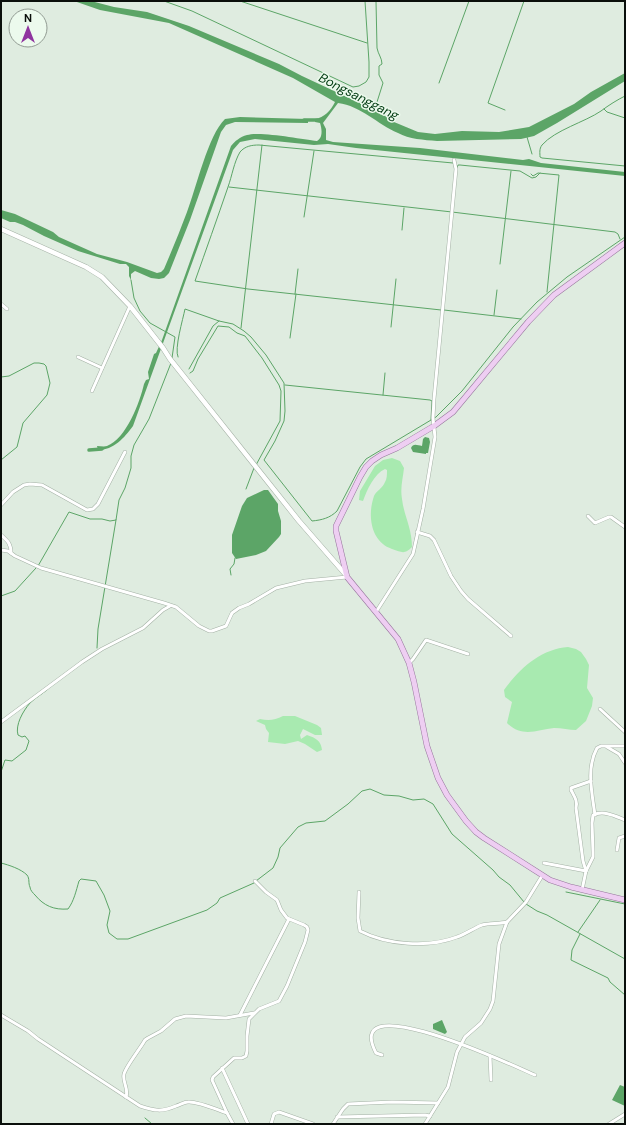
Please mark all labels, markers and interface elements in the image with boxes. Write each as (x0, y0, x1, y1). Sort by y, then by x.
north arrow (8, 8, 48, 48)
text: N (24, 11, 32, 25)
water label: Bongsanggang (316, 69, 402, 124)

